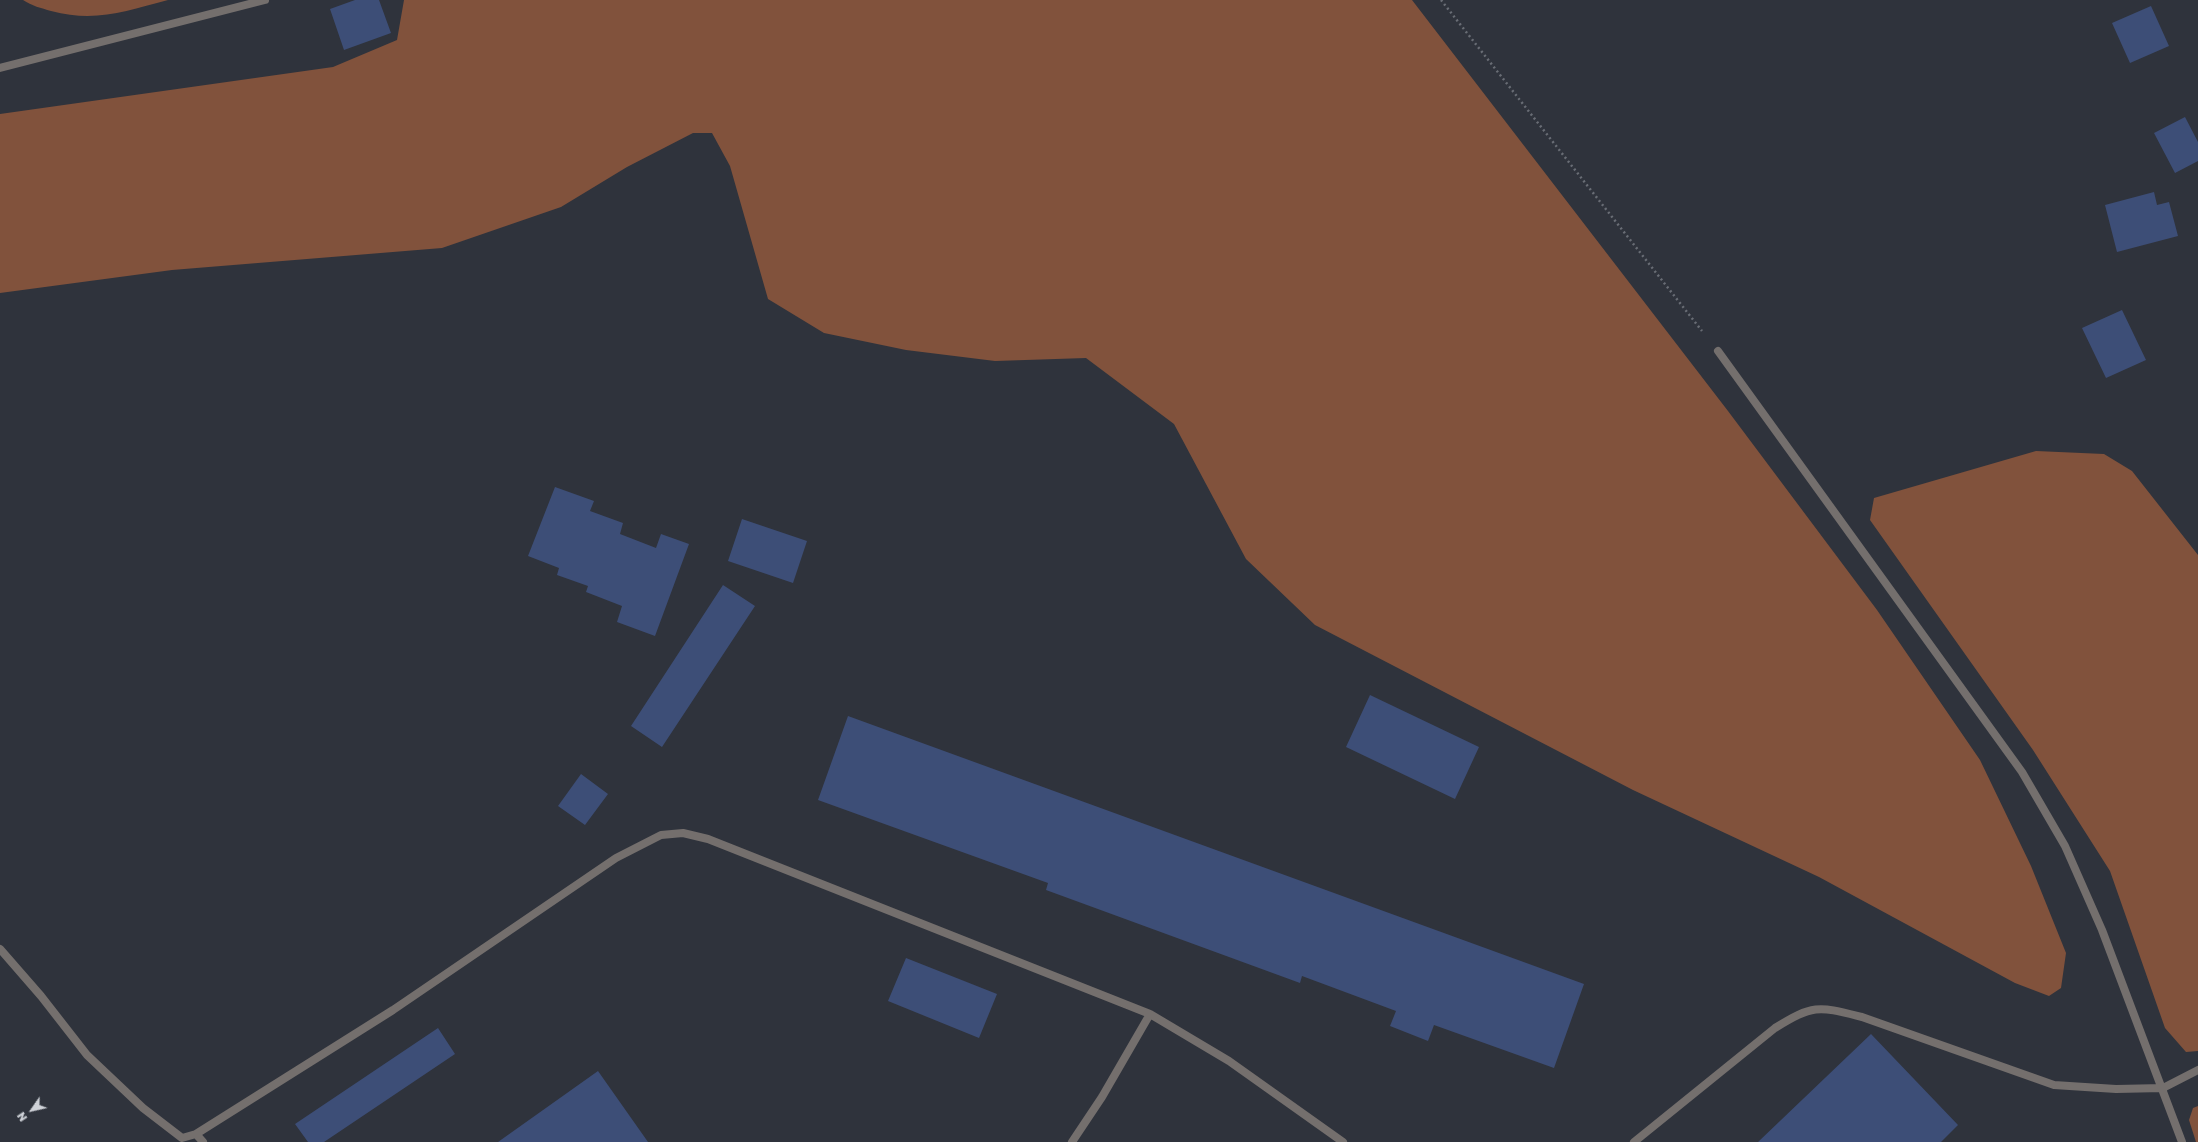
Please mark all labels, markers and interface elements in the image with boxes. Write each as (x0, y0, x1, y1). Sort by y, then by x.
north arrow (12, 1090, 52, 1130)
text: N (14, 1110, 29, 1124)

